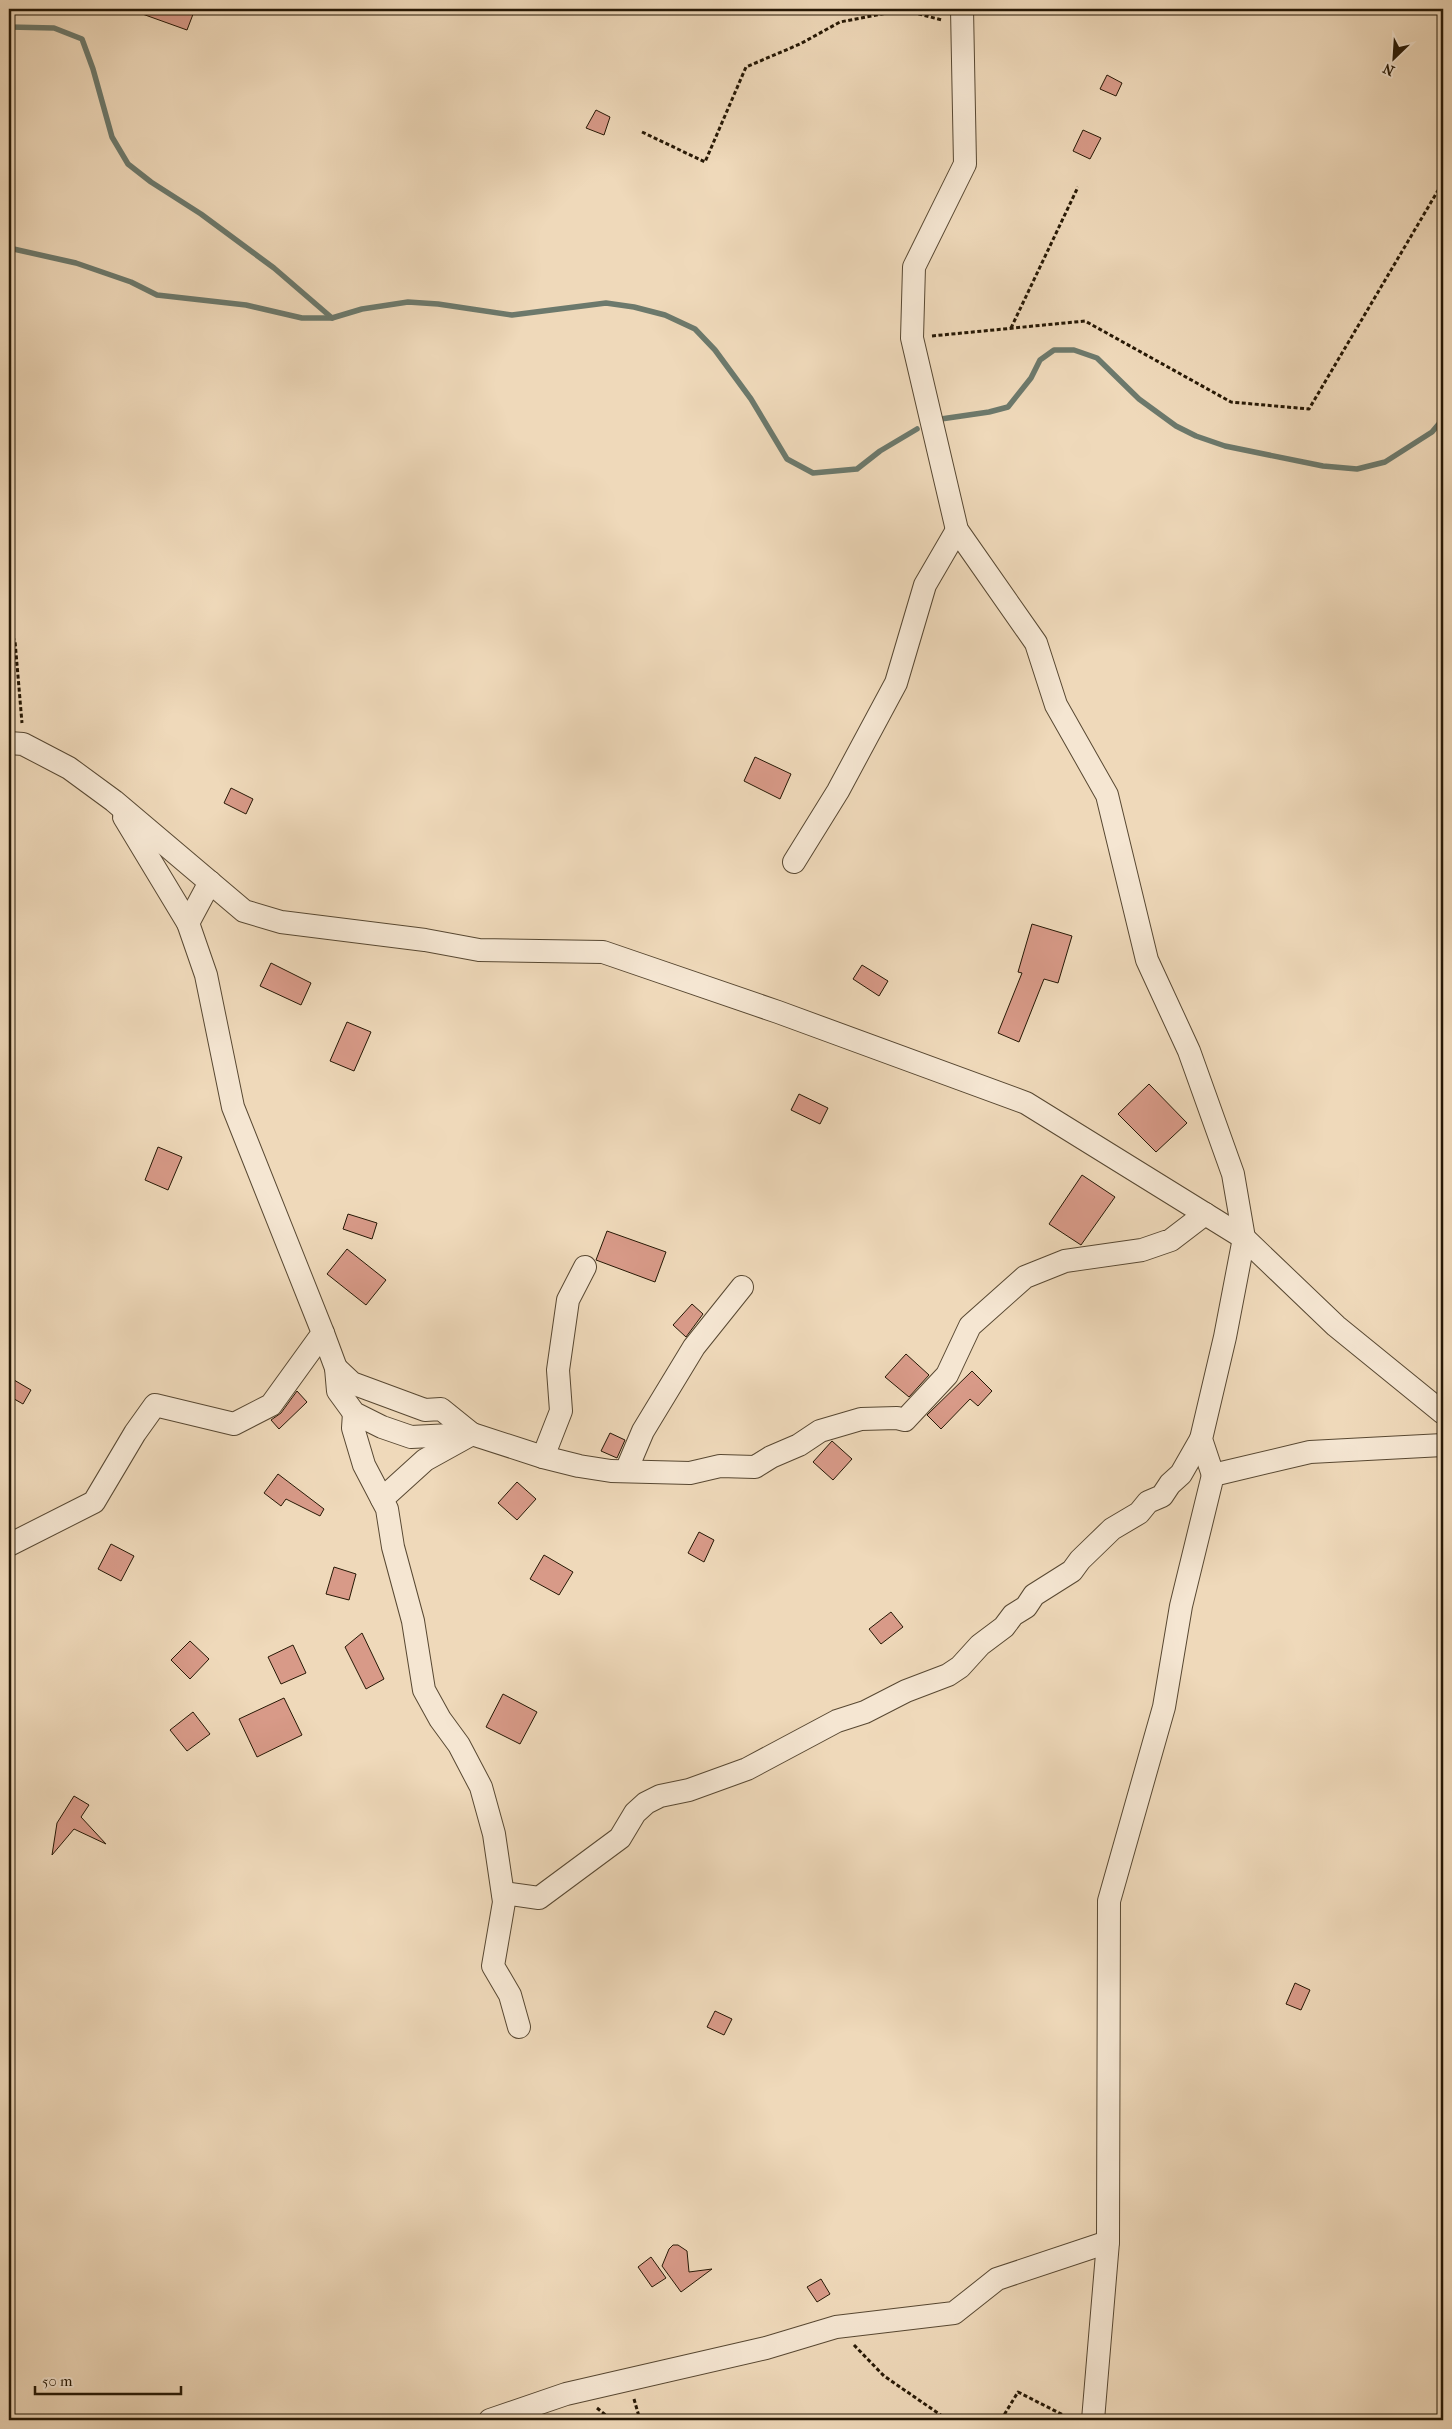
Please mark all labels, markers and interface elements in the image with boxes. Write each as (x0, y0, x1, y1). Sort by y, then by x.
north arrow (1370, 32, 1420, 82)
text: N (1380, 59, 1397, 79)
scale bar (35, 2364, 181, 2396)
text: 50 m (42, 2372, 73, 2390)

